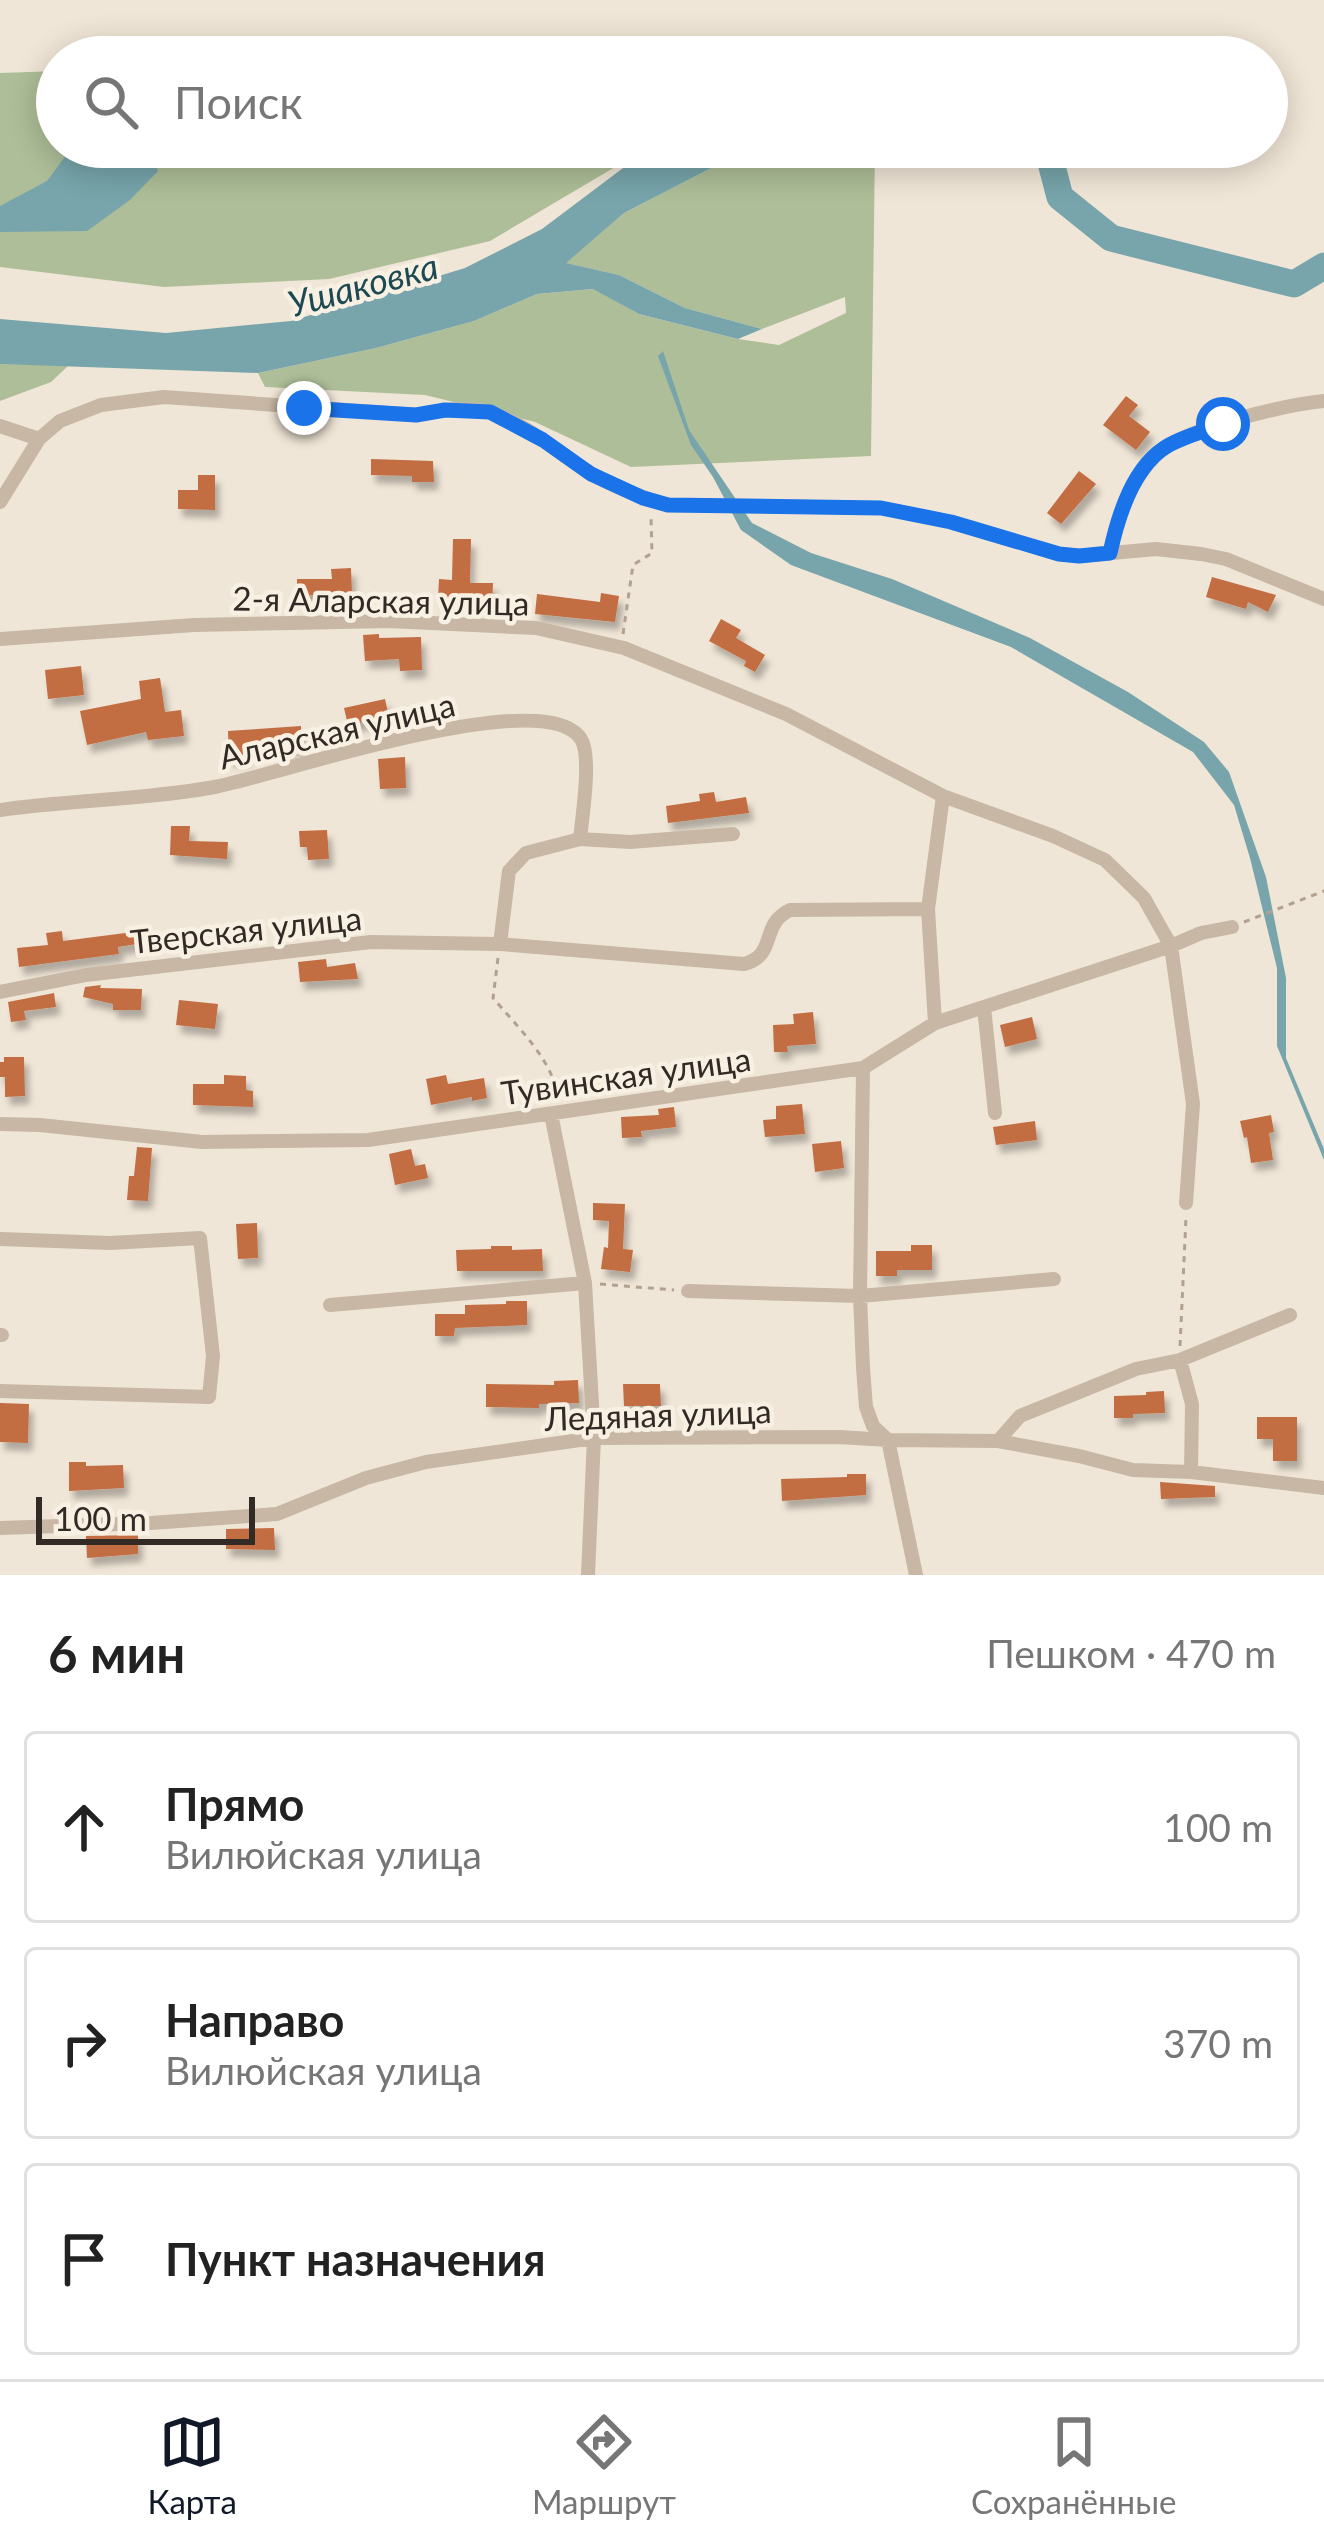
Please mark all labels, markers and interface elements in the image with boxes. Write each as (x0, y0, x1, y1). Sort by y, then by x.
search box (36, 36, 1288, 168)
icon: search (78, 69, 144, 135)
text: Поиск (174, 75, 303, 129)
water label: Ушаковка (283, 243, 442, 325)
route end (277, 381, 331, 435)
route start (1196, 397, 1250, 451)
street label: 2-я Аларская улица (232, 577, 530, 623)
street label: Аларская улица (215, 683, 459, 777)
street label: Тверская улица (128, 897, 363, 961)
street label: Тувинская улица (498, 1038, 753, 1112)
street label: Ледяная улица (543, 1390, 772, 1438)
scale bar (36, 1491, 255, 1544)
text: 100 m (54, 1498, 147, 1538)
text: 6 мин (48, 1623, 185, 1684)
text: Пешком · 470 m (986, 1630, 1276, 1676)
text: Прямо (165, 1777, 304, 1831)
icon: ahead (51, 1794, 117, 1860)
text: 100 m (1163, 1804, 1273, 1850)
text: Вилюйская улица (165, 1831, 482, 1877)
text: Направо (165, 1993, 344, 2047)
icon: right (51, 2010, 117, 2076)
text: 370 m (1163, 2020, 1273, 2066)
text: Вилюйская улица (165, 2047, 482, 2093)
icon: arrive (51, 2226, 117, 2292)
text: Пункт назначения (165, 2232, 546, 2286)
tab: Карта (148, 2409, 237, 2521)
tab: Маршрут (532, 2409, 676, 2521)
tab: Сохранённые (971, 2409, 1176, 2521)

